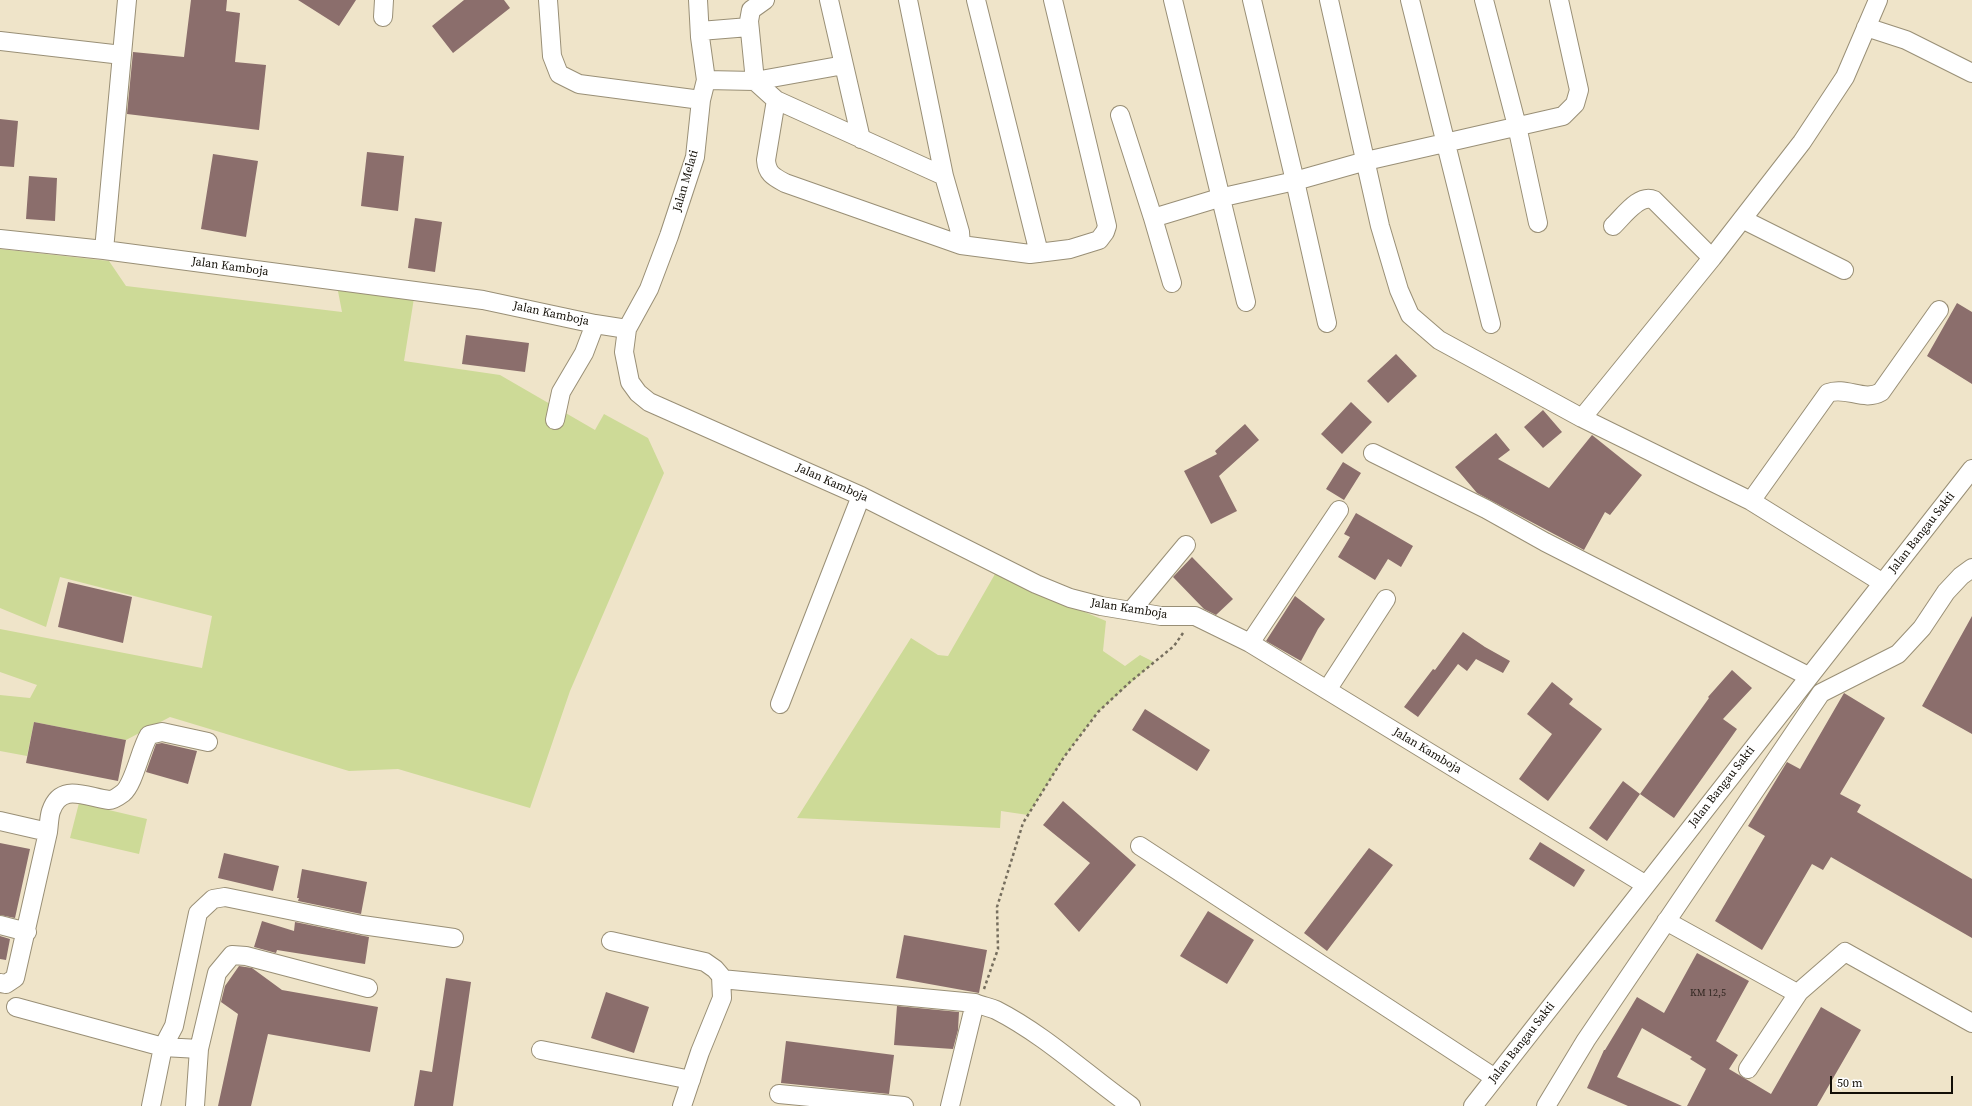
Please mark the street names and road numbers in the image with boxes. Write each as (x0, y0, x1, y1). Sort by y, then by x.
street label: Jalan Melati (670, 149, 702, 213)
street label: Jalan Kamboja (191, 254, 269, 280)
street label: Jalan Kamboja (512, 299, 590, 329)
street label: Jalan Kamboja (794, 461, 870, 505)
street label: Jalan Bangau Sakti (1886, 490, 1958, 576)
street label: Jalan Kamboja (1090, 596, 1168, 622)
street label: Jalan Kamboja (1390, 725, 1464, 777)
street label: Jalan Bangau Sakti (1686, 744, 1758, 830)
street label: Jalan Bangau Sakti (1486, 1000, 1558, 1086)

